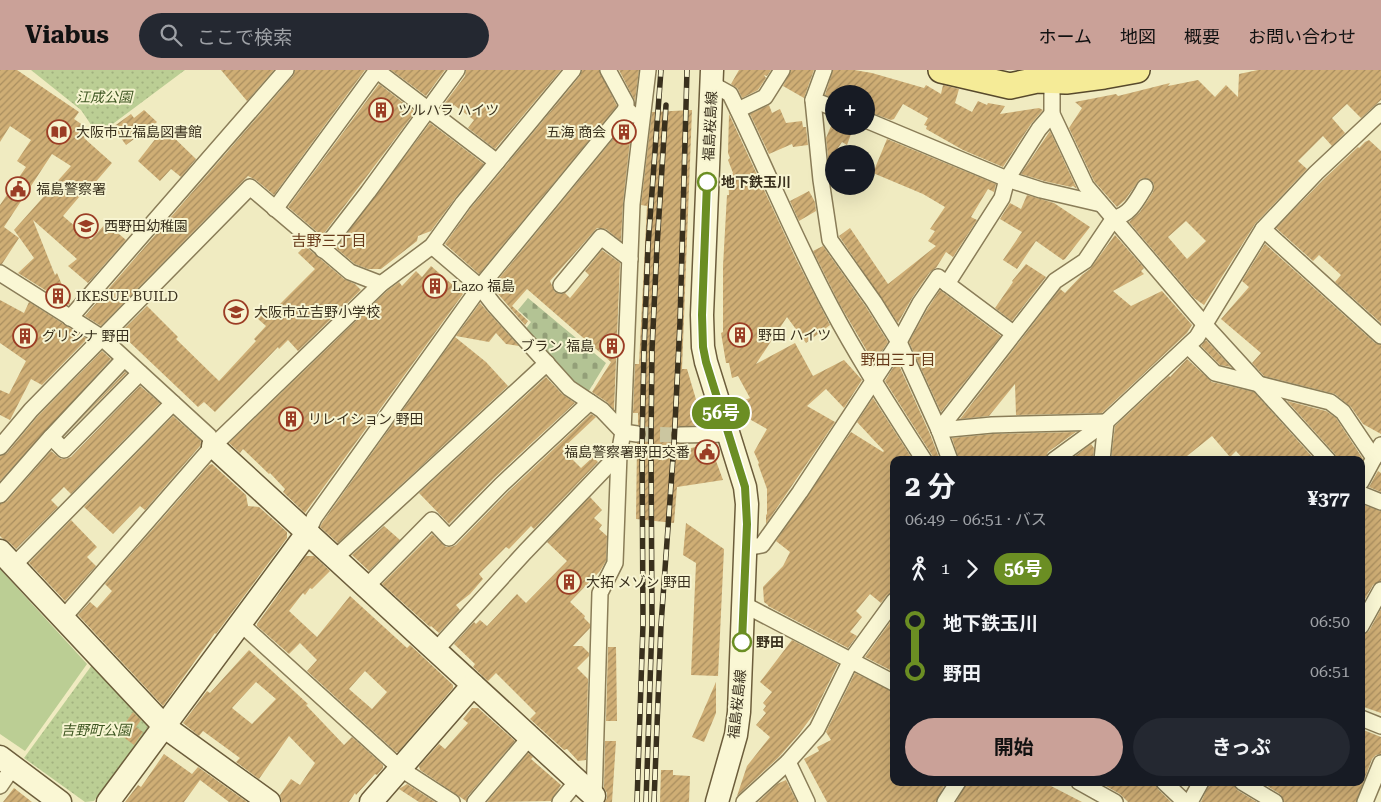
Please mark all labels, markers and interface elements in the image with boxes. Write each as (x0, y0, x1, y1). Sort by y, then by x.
search box (139, 13, 489, 58)
text: Viabus (25, 21, 109, 49)
icon: search (157, 21, 185, 49)
text: ここで検索 (197, 26, 292, 49)
text: ホーム (1039, 26, 1092, 47)
text: 地図 (1120, 26, 1156, 47)
text: 概要 (1184, 26, 1220, 47)
text: お問い合わせ (1248, 26, 1356, 47)
map controls (825, 85, 875, 195)
button: + (825, 85, 875, 135)
park label: 江成公園 (76, 89, 134, 105)
street label: 福島桜島線 (700, 91, 720, 161)
building icon: ツルハラ ハイツ (368, 97, 394, 123)
place label: ツルハラ ハイツ (398, 102, 499, 118)
library icon: 大阪市立福島図書館 (46, 119, 72, 145)
building icon: 五海 商会 (611, 119, 637, 145)
place label: 大阪市立福島図書館 (76, 124, 202, 140)
place label: 五海 商会 (546, 124, 606, 140)
button: − (825, 145, 875, 195)
marker: 地下鉄玉川 (697, 172, 717, 192)
place label: 地下鉄玉川 (721, 174, 791, 190)
public building icon: 福島警察署 (5, 176, 31, 202)
place label: 福島警察署 (36, 181, 106, 197)
school or university icon: 西野田幼稚園 (73, 213, 99, 239)
place label: 西野田幼稚園 (104, 218, 188, 234)
district label: 吉野三丁目 (291, 232, 367, 250)
building icon: Lazo 福島 (422, 273, 448, 299)
place label: Lazo 福島 (452, 278, 515, 294)
building icon: IKESUE BUILD (45, 283, 71, 309)
place label: IKESUE BUILD (76, 288, 178, 304)
school or university icon: 大阪市立吉野小学校 (223, 299, 249, 325)
place label: 大阪市立吉野小学校 (254, 304, 380, 320)
building icon: 野田 ハイツ (727, 322, 753, 348)
building icon: グリシナ 野田 (12, 323, 38, 349)
place label: 野田 ハイツ (758, 327, 831, 343)
place label: グリシナ 野田 (42, 328, 130, 344)
building icon: ブラン 福島 (599, 333, 625, 359)
place label: ブラン 福島 (520, 338, 594, 354)
district label: 野田三丁目 (860, 351, 936, 369)
line badge: 56号 (692, 397, 750, 429)
text: 56号 (702, 402, 740, 423)
building icon: リレイション 野田 (278, 406, 304, 432)
place label: リレイション 野田 (308, 411, 424, 427)
public building icon: 福島警察署野田交番 (694, 439, 720, 465)
place label: 福島警察署野田交番 (564, 444, 690, 460)
text: 2 分 (905, 470, 956, 503)
text: ¥377 (1307, 487, 1350, 510)
text: 06:49 – 06:51 · バス (905, 510, 1047, 529)
icon: walk (905, 555, 933, 583)
icon: forward (958, 555, 986, 583)
text: 56号 (1004, 558, 1042, 579)
text: 1 (941, 559, 950, 578)
building icon: 大拓 メゾン 野田 (556, 569, 582, 595)
place label: 大拓 メゾン 野田 (586, 574, 691, 590)
text: 地下鉄玉川 (943, 612, 1038, 635)
text: 06:50 (1310, 612, 1350, 631)
marker: 野田 (732, 632, 752, 652)
place label: 野田 (756, 634, 784, 650)
text: 野田 (943, 662, 981, 685)
text: 06:51 (1310, 662, 1350, 681)
street label: 福島桜島線 (725, 668, 749, 740)
button: 開始 (905, 718, 1123, 776)
button: きっぷ (1133, 718, 1350, 776)
park label: 吉野町公園 (61, 722, 133, 738)

